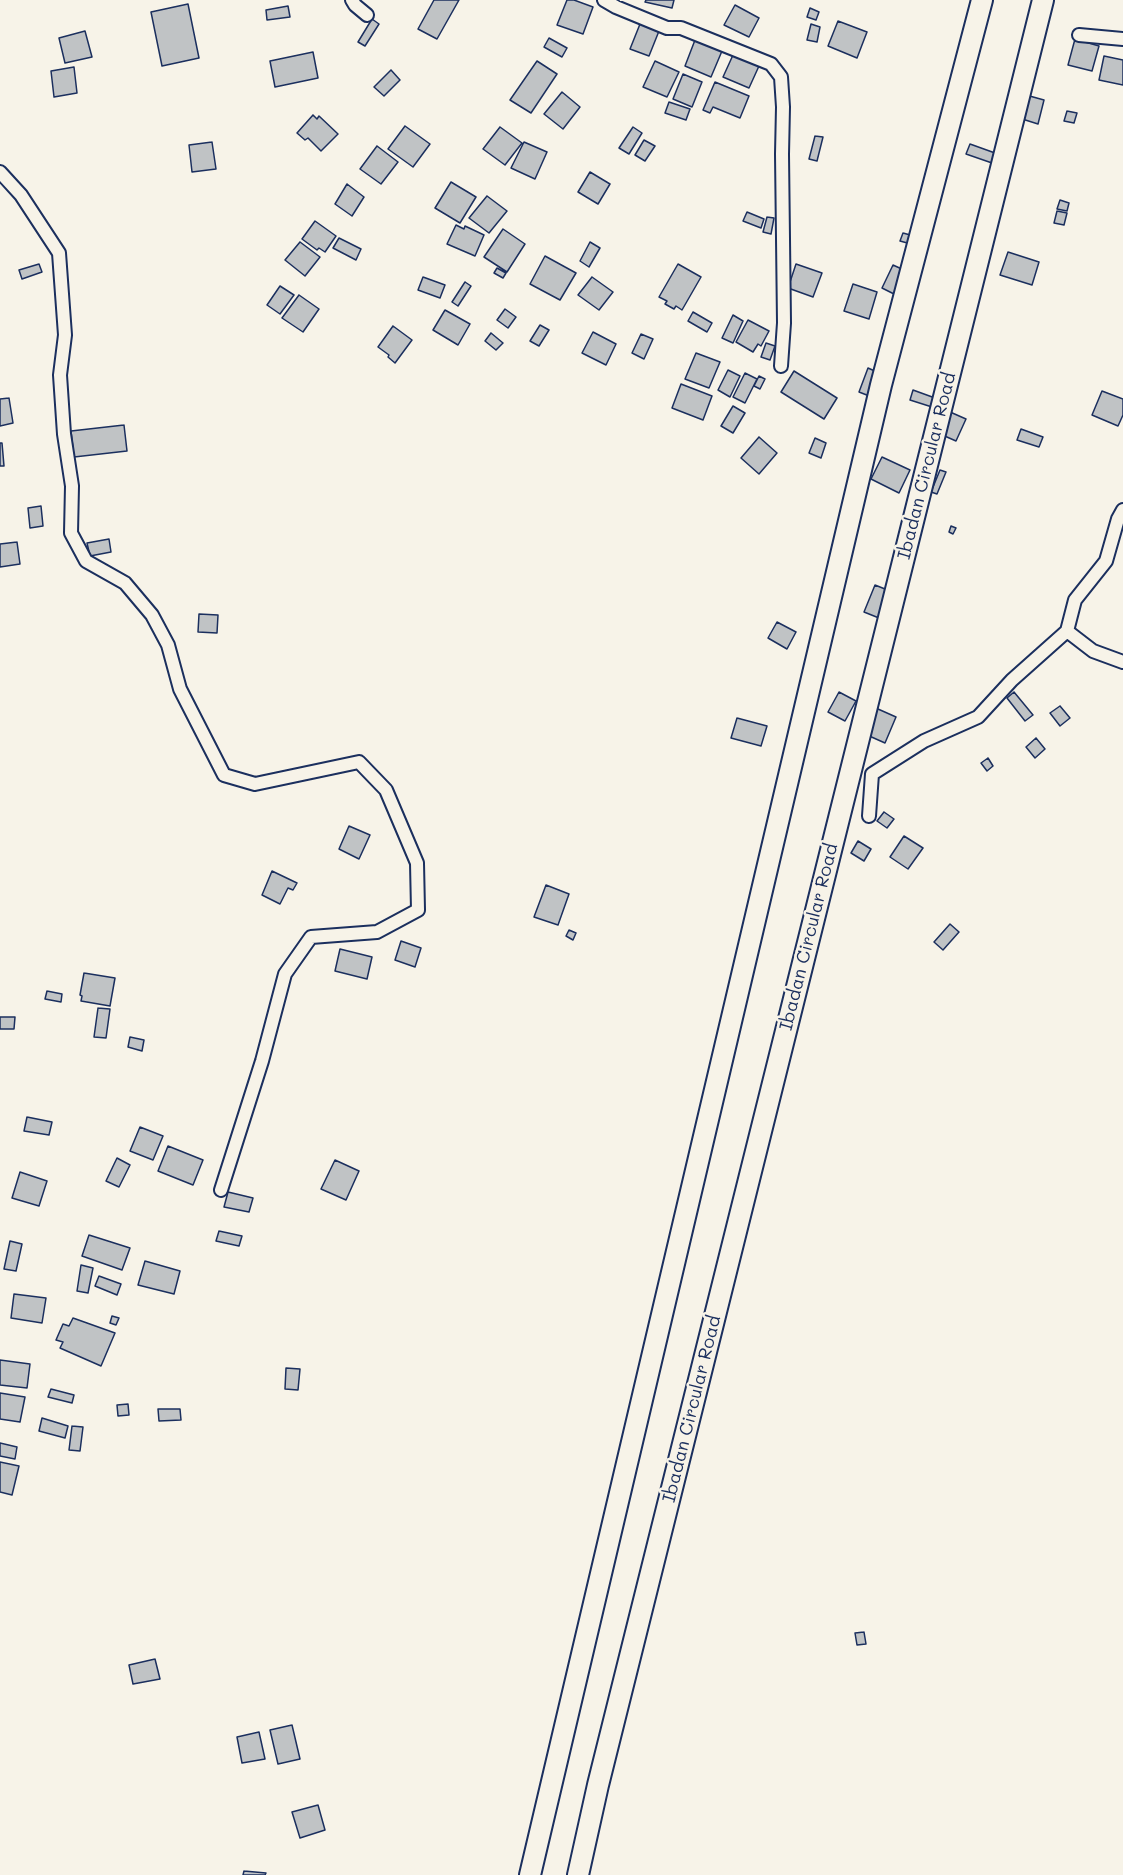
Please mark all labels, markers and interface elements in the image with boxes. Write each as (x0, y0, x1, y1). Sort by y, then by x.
street label: Ibadan Circular Road (893, 370, 961, 562)
street label: Ibadan Circular Road (775, 841, 843, 1033)
street label: Ibadan Circular Road (658, 1313, 726, 1505)

